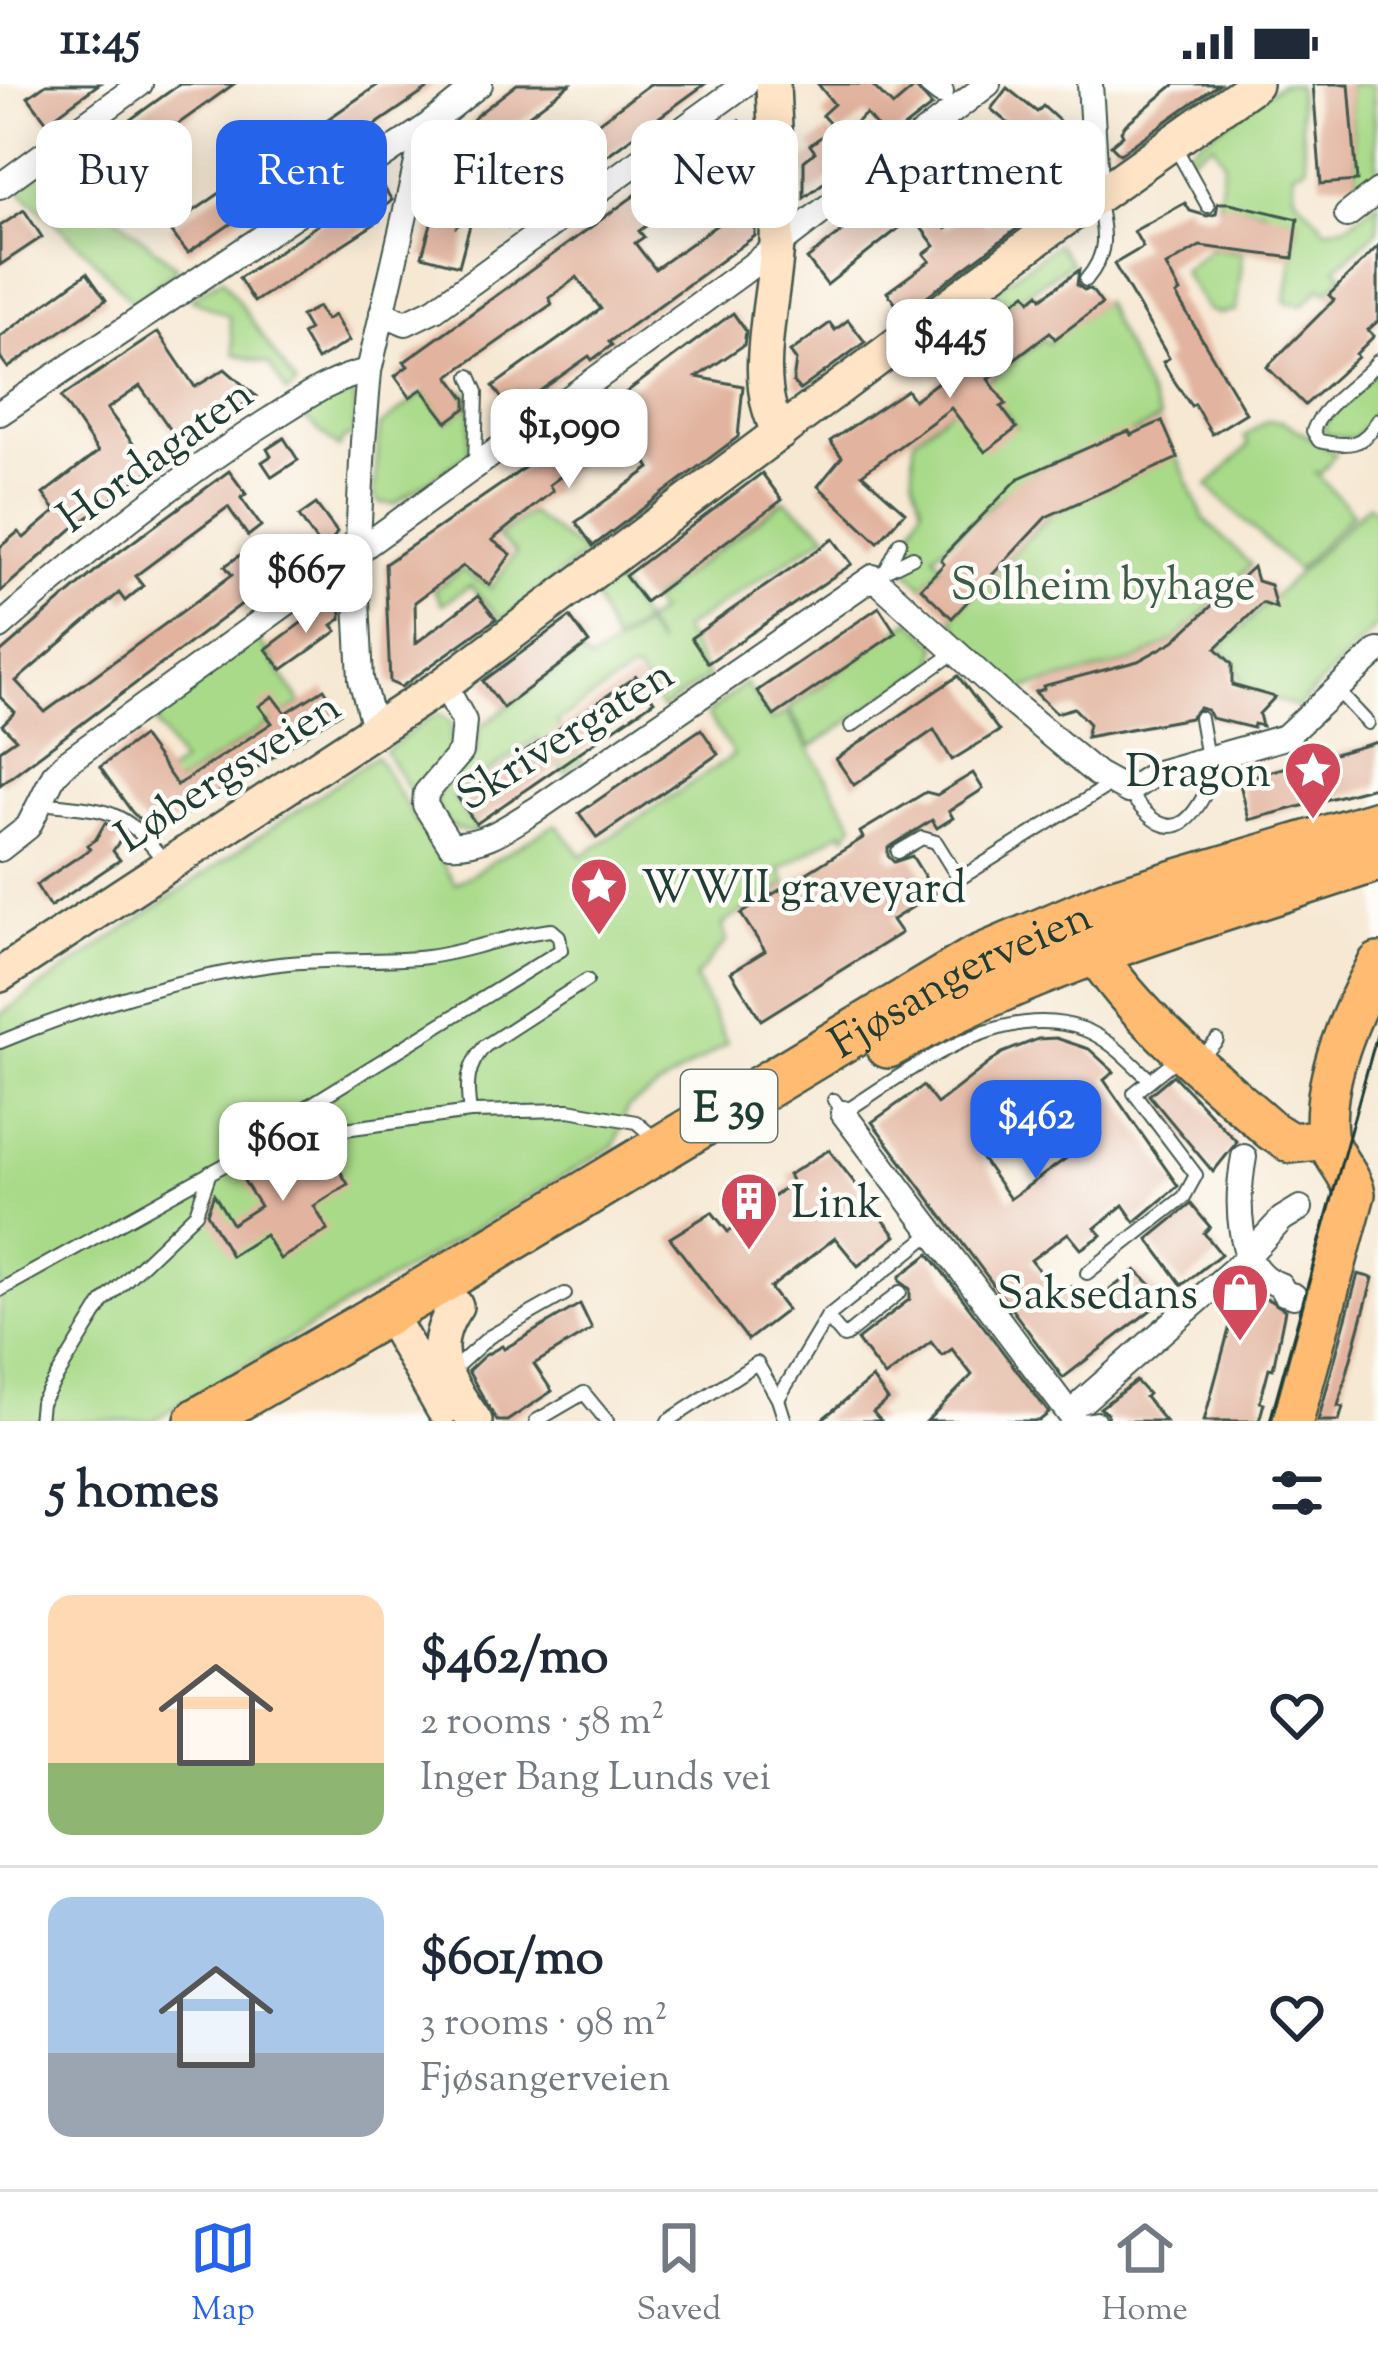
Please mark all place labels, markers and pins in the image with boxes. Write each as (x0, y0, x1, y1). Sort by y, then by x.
pin: $445 (879, 299, 1021, 401)
pin: $1,090 (471, 389, 667, 491)
pin: $667 (235, 534, 377, 636)
place icon: Dragon (1282, 739, 1344, 821)
place label: Dragon (1125, 743, 1271, 808)
place icon: WWII graveyard (568, 855, 630, 937)
place label: WWII graveyard (641, 859, 966, 924)
pin: $462 (965, 1080, 1107, 1182)
pin: $601 (212, 1102, 354, 1204)
building icon: Link (718, 1170, 780, 1252)
place label: Link (791, 1174, 882, 1239)
shop icon: Saksedans (1209, 1261, 1271, 1343)
place label: Saksedans (997, 1265, 1198, 1330)

